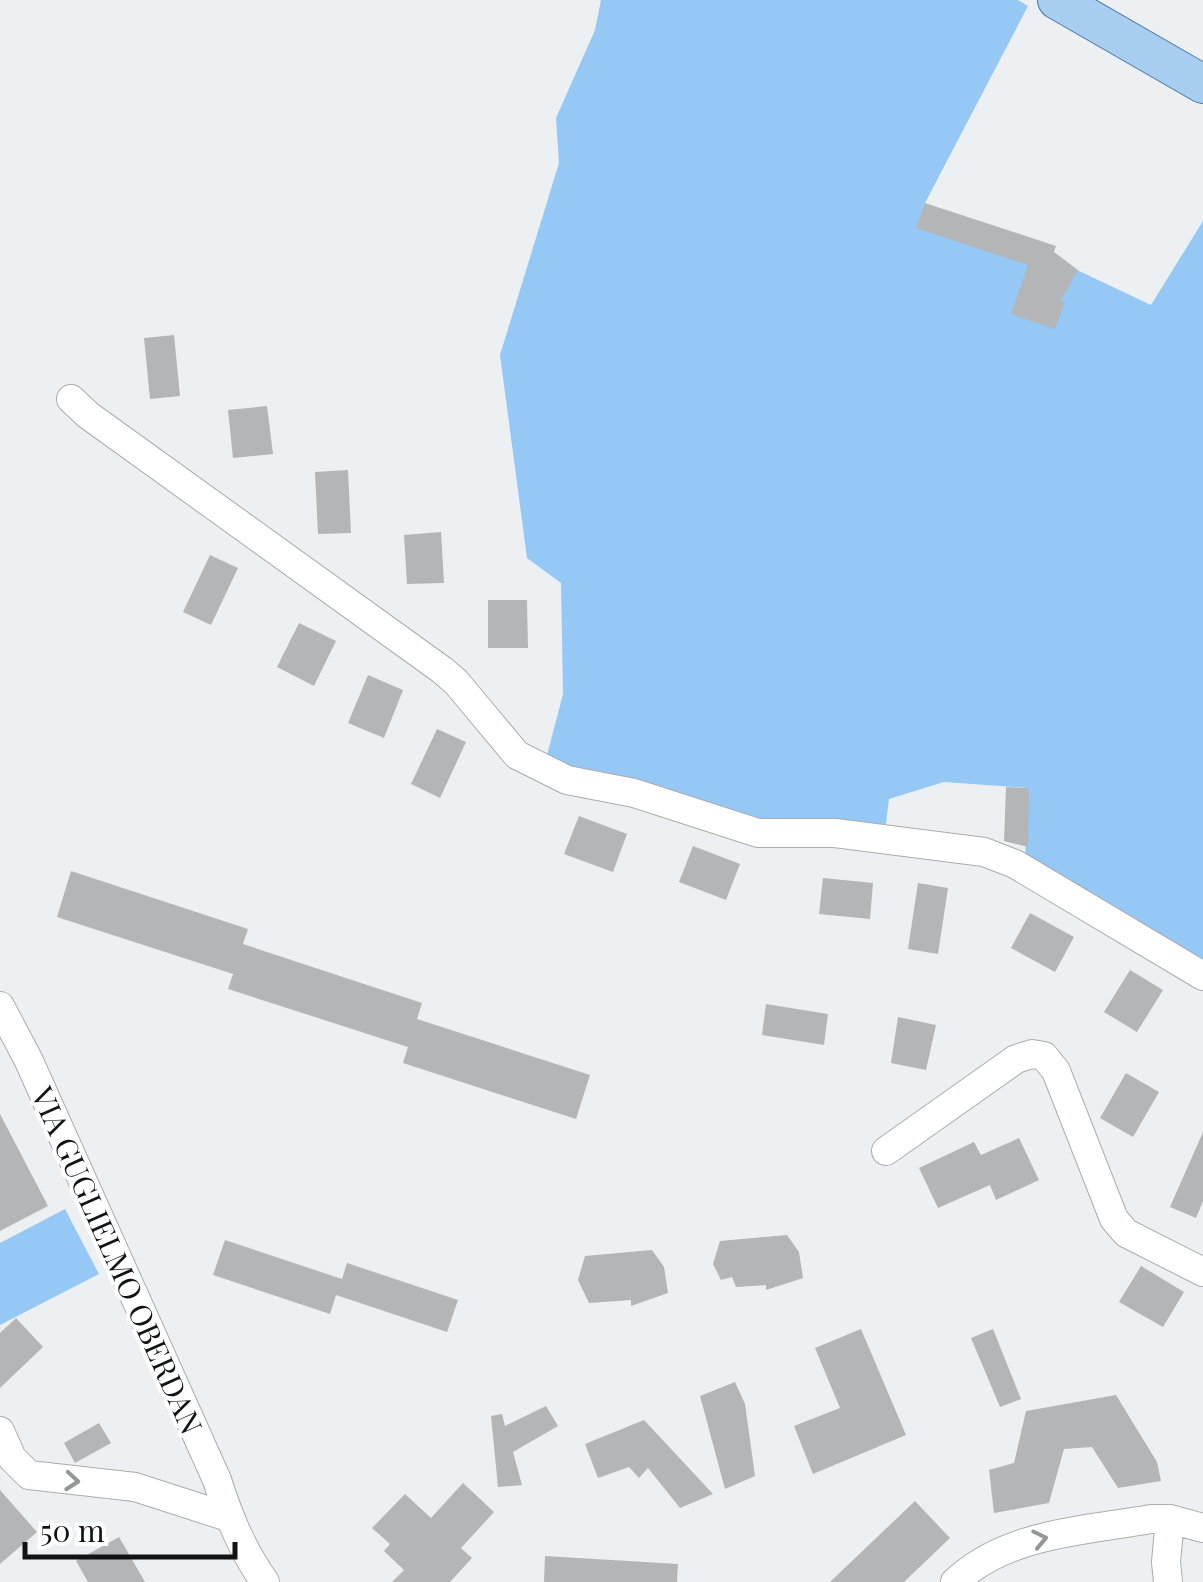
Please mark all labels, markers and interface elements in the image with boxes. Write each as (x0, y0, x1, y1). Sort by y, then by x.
street label: VIA GUGLIELMO OBERDAN (23, 1079, 213, 1440)
one-way arrow (64, 1470, 80, 1492)
scale bar (25, 1497, 235, 1559)
text: 50 m (40, 1510, 105, 1550)
one-way arrow (1031, 1529, 1048, 1550)

